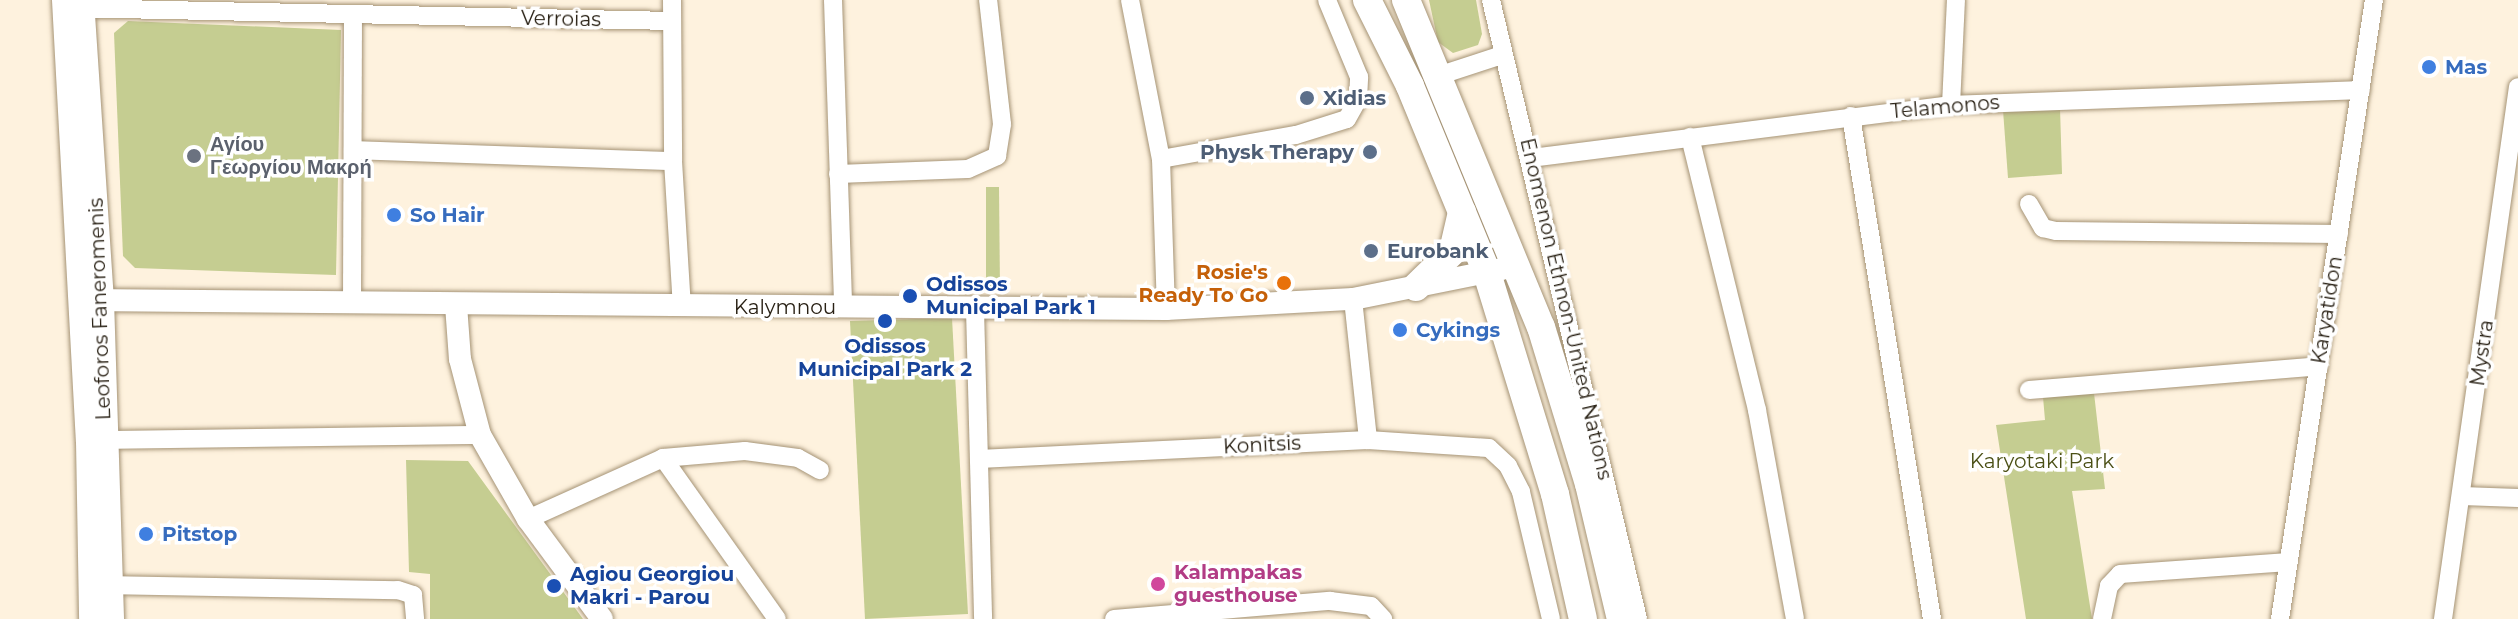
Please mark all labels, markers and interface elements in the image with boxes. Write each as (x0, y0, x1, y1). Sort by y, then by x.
street label: Verroias (521, 6, 601, 32)
place label: Mas (2445, 55, 2487, 79)
marker: Mas (2420, 58, 2438, 76)
place label: Xidias (1323, 86, 1386, 110)
marker: Xidias (1298, 89, 1316, 107)
street label: Telamonos (1890, 90, 2000, 124)
place label: Αγίου Γεωργίου Μακρή (210, 132, 372, 179)
street label: Enomenon Ethnon-United Nations (1515, 136, 1617, 482)
place label: Physk Therapy (1200, 140, 1354, 164)
marker: Physk Therapy (1361, 143, 1379, 161)
marker: Αγίου Γεωργίου Μακρή (185, 147, 203, 165)
street label: Leoforos Faneromenis (84, 197, 116, 421)
place label: So Hair (410, 203, 485, 227)
marker: So Hair (385, 206, 403, 224)
place label: Eurobank (1387, 239, 1489, 263)
marker: Eurobank (1362, 242, 1380, 260)
street label: Karyatidon (2307, 254, 2347, 366)
place label: Rosie's Ready To Go (1139, 260, 1268, 307)
place label: Odissos Municipal Park 1 (926, 272, 1096, 319)
marker: Rosie's Ready To Go (1275, 274, 1293, 292)
marker: Odissos Municipal Park 1 (901, 287, 919, 305)
street label: Kalymnou (734, 295, 836, 319)
marker: Odissos Municipal Park 2 (876, 312, 894, 330)
place label: Cykings (1416, 318, 1500, 342)
street label: Mystra (2465, 318, 2499, 388)
marker: Cykings (1391, 321, 1409, 339)
place label: Odissos Municipal Park 2 (798, 334, 972, 381)
street label: Konitsis (1222, 431, 1302, 459)
park label: Karyotaki Park (1970, 449, 2114, 473)
place label: Pitstop (162, 522, 237, 546)
marker: Pitstop (137, 525, 155, 543)
place label: Kalampakas guesthouse (1174, 560, 1302, 607)
place label: Agiou Georgiou Makri - Parou (570, 562, 734, 609)
marker: Kalampakas guesthouse (1149, 575, 1167, 593)
marker: Agiou Georgiou Makri - Parou (545, 577, 563, 595)

